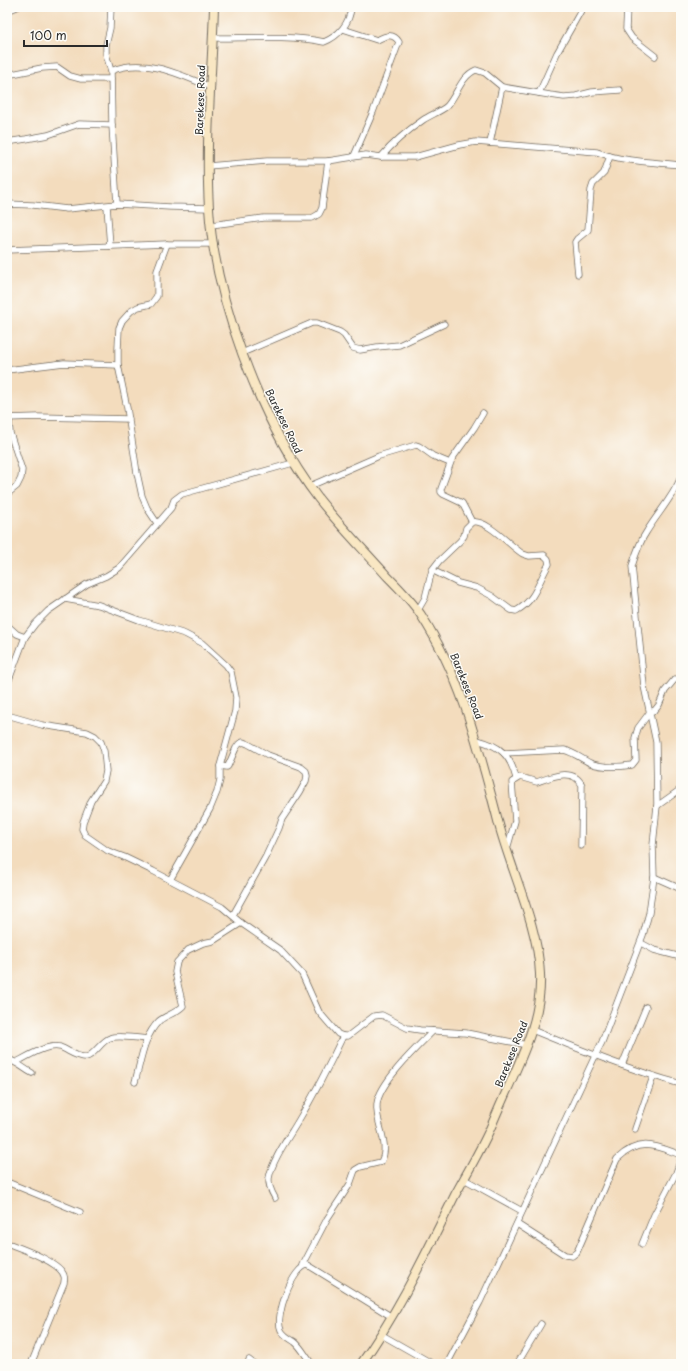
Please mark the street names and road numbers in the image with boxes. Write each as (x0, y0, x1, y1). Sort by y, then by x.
street label: Barekese Road (191, 64, 208, 135)
street label: Barekese Road (262, 386, 307, 456)
street label: Barekese Road (447, 650, 488, 721)
street label: Barekese Road (490, 1018, 531, 1089)

